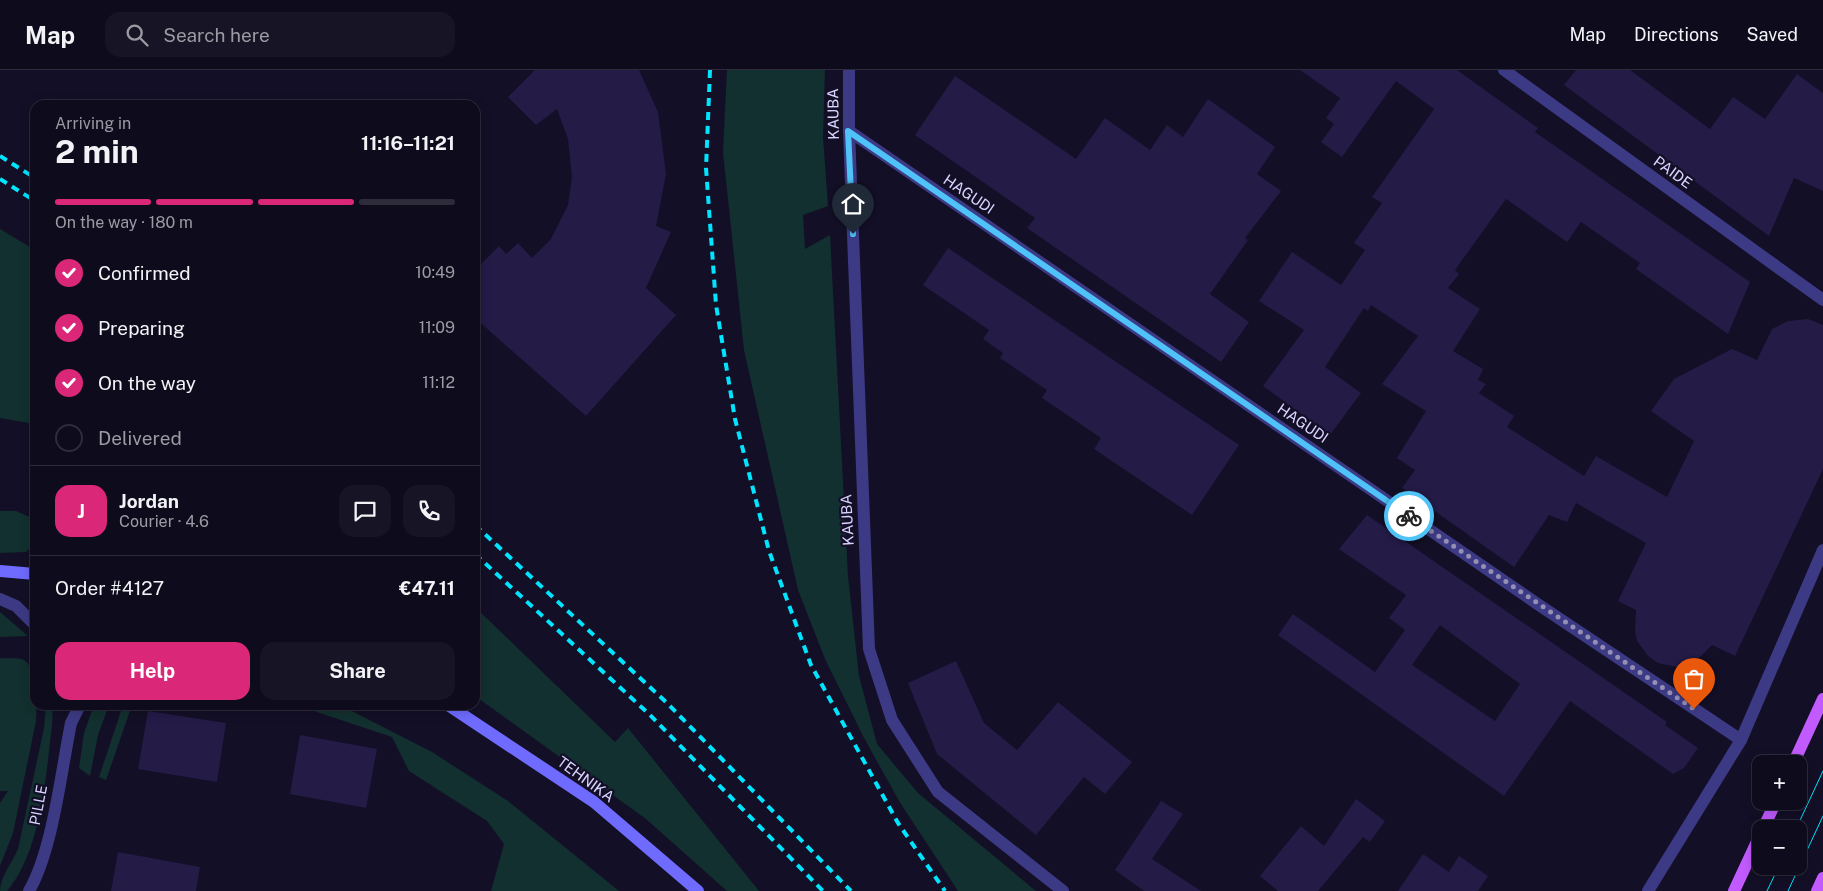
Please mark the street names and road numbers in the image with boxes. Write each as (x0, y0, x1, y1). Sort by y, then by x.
street label: KAUBA (824, 88, 842, 140)
street label: PAIDE (1651, 152, 1695, 192)
street label: HAGUDI (940, 171, 998, 217)
street label: HAGUDI (1274, 400, 1332, 446)
street label: KAUBA (837, 493, 857, 546)
street label: TEHNIKA (554, 753, 618, 806)
street label: PILLE (26, 784, 50, 826)

